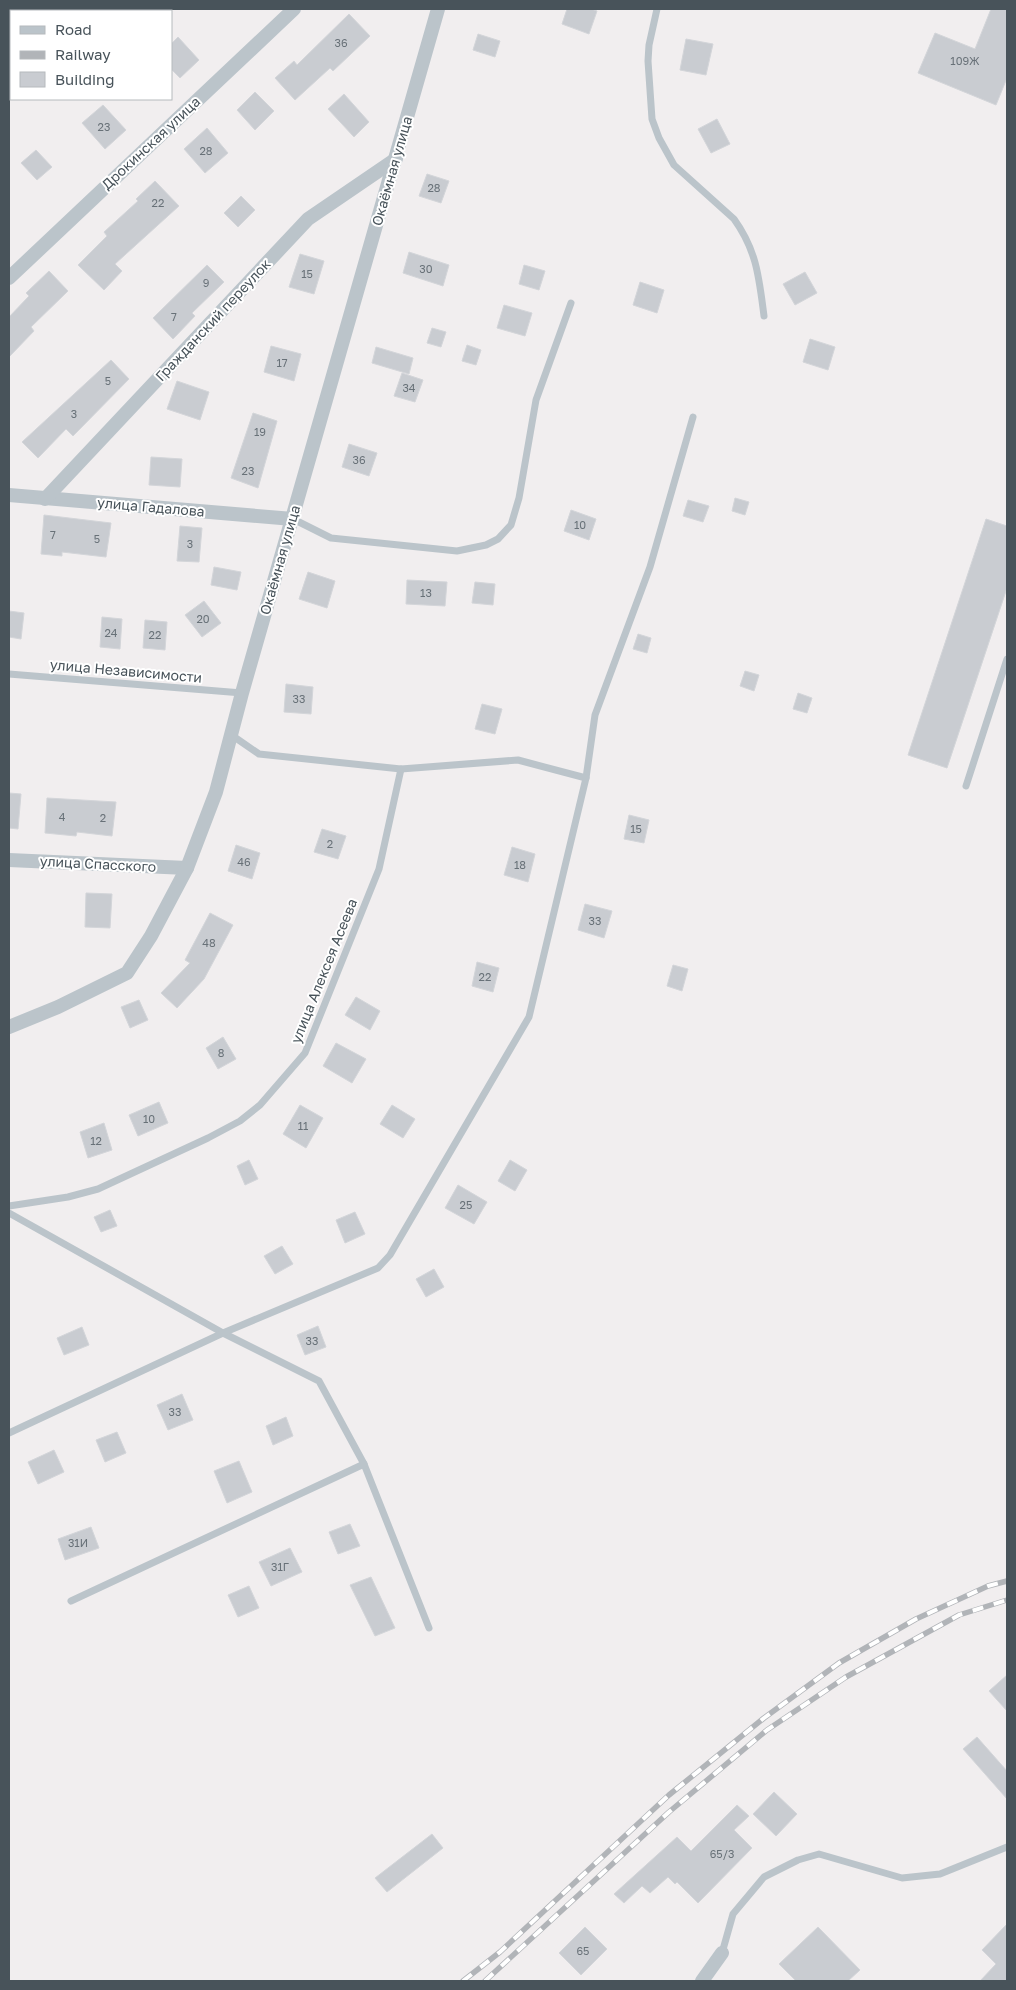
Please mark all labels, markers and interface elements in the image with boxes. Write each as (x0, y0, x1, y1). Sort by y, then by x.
legend (10, 10, 172, 100)
text: Road (55, 20, 92, 38)
house number: 36 (334, 36, 348, 49)
text: Railway (55, 45, 111, 63)
house number: 109Ж (950, 54, 980, 67)
text: Building (55, 70, 115, 88)
street label: Дрокинская улица (98, 93, 203, 193)
street label: Окаёмная улица (368, 114, 415, 228)
house number: 23 (98, 120, 110, 133)
house number: 28 (199, 144, 213, 157)
house number: 28 (427, 181, 441, 194)
house number: 22 (152, 196, 164, 209)
street label: Гражданский переулок (152, 255, 274, 384)
house number: 30 (419, 262, 433, 275)
house number: 15 (301, 267, 313, 280)
house number: 9 (203, 276, 209, 289)
house number: 7 (171, 310, 177, 323)
house number: 17 (276, 356, 288, 369)
house number: 5 (105, 374, 111, 387)
house number: 34 (402, 381, 416, 394)
house number: 3 (71, 407, 77, 420)
house number: 19 (254, 425, 266, 438)
house number: 36 (352, 453, 366, 466)
house number: 23 (242, 464, 254, 477)
street label: улица Гадалова (97, 493, 205, 520)
street label: Окаёмная улица (256, 503, 303, 617)
house number: 10 (574, 518, 586, 531)
house number: 7 (50, 528, 56, 541)
house number: 5 (94, 532, 100, 545)
house number: 3 (187, 537, 193, 550)
house number: 13 (420, 586, 432, 599)
house number: 20 (196, 612, 210, 625)
house number: 24 (104, 626, 118, 639)
house number: 22 (149, 628, 161, 641)
street label: улица Независимости (49, 655, 203, 686)
house number: 33 (293, 692, 305, 705)
house number: 4 (59, 810, 66, 823)
house number: 2 (100, 811, 106, 824)
house number: 15 (630, 822, 642, 835)
house number: 2 (327, 837, 333, 850)
street label: улица Спасского (39, 852, 157, 875)
house number: 46 (237, 855, 251, 868)
house number: 18 (514, 858, 526, 871)
street label: улица Алексея Асеева (287, 896, 360, 1046)
house number: 33 (589, 914, 601, 927)
house number: 48 (202, 936, 216, 949)
house number: 22 (479, 970, 491, 983)
house number: 8 (218, 1046, 225, 1059)
house number: 10 (143, 1112, 155, 1125)
house number: 11 (298, 1119, 308, 1132)
house number: 12 (90, 1134, 102, 1147)
house number: 25 (460, 1198, 472, 1211)
house number: 33 (306, 1334, 318, 1347)
house number: 33 (169, 1405, 181, 1418)
house number: 31И (68, 1536, 88, 1549)
house number: 31Г (271, 1560, 289, 1573)
house number: 65/3 (710, 1847, 734, 1860)
house number: 65 (576, 1944, 590, 1957)

